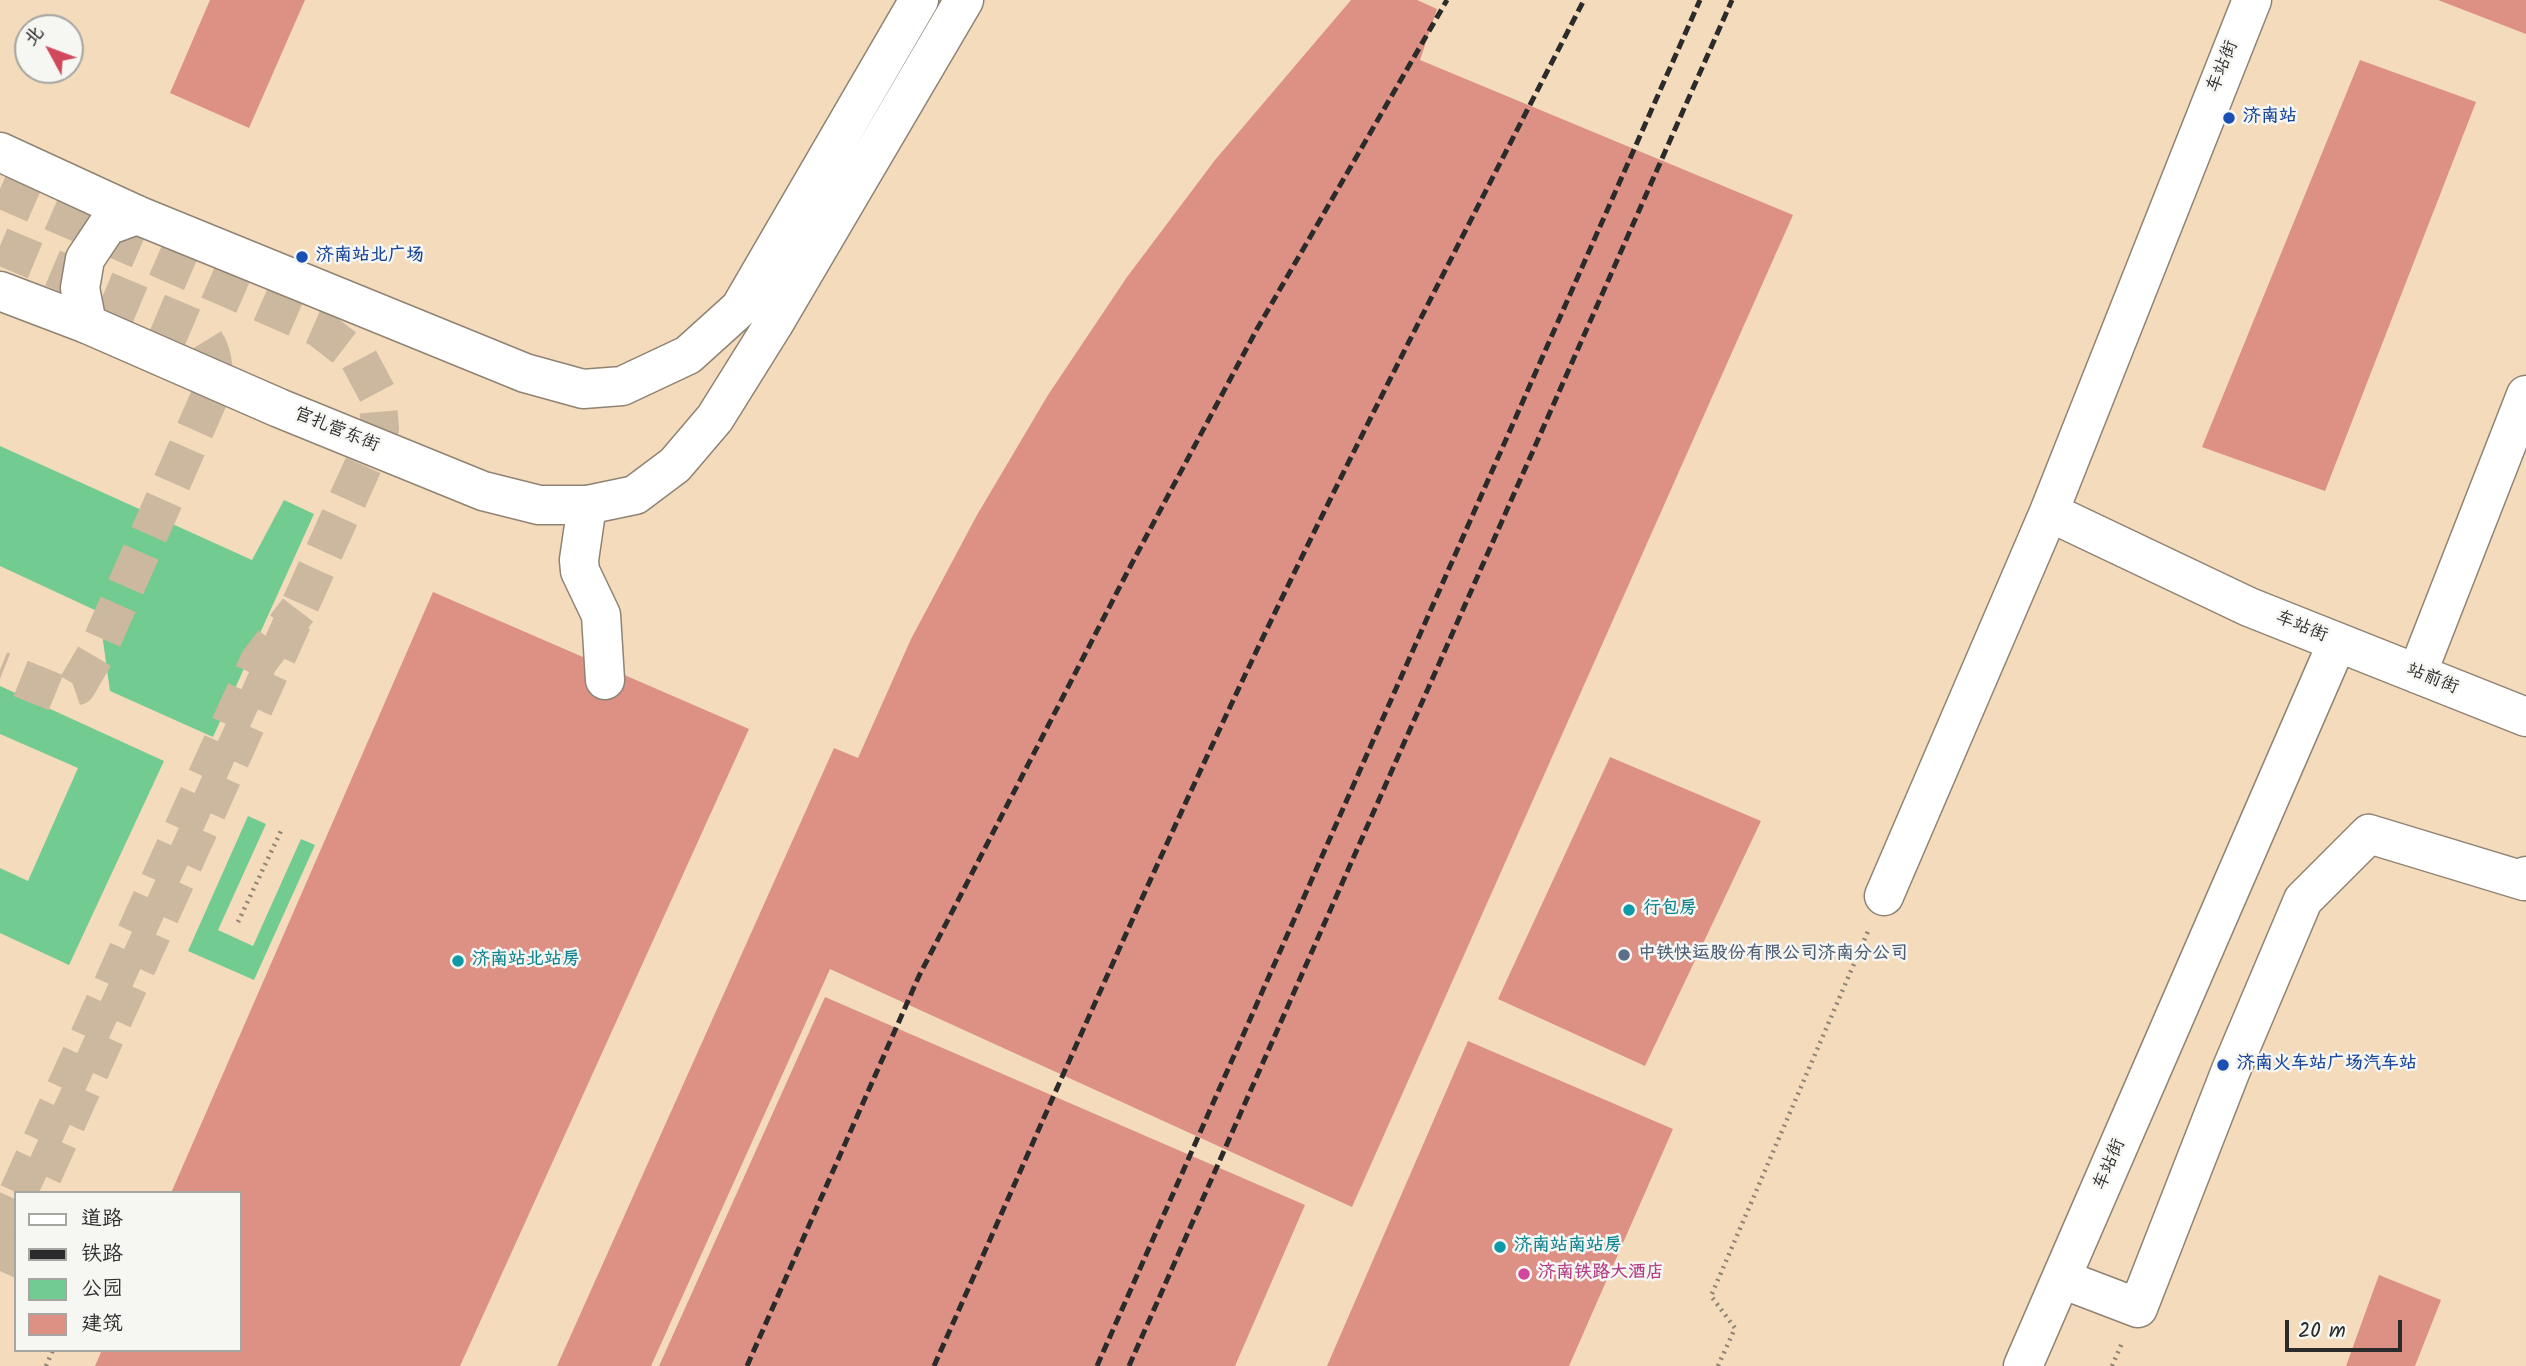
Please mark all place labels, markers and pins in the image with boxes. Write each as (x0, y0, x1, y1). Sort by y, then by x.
place label: 济南站 (2243, 107, 2297, 129)
marker: 济南站 (2221, 110, 2237, 126)
place label: 济南站北广场 (316, 246, 424, 268)
marker: 济南站北广场 (294, 249, 310, 265)
place label: 行包房 (1643, 899, 1697, 921)
marker: 行包房 (1621, 902, 1637, 918)
place label: 中铁快运股份有限公司济南分公司 (1638, 944, 1908, 966)
marker: 中铁快运股份有限公司济南分公司 (1616, 947, 1632, 963)
place label: 济南站北站房 (472, 950, 580, 972)
marker: 济南站北站房 (450, 953, 466, 969)
place label: 济南火车站广场汽车站 (2237, 1054, 2417, 1076)
marker: 济南火车站广场汽车站 (2215, 1057, 2231, 1073)
place label: 济南站南站房 (1514, 1236, 1622, 1258)
marker: 济南站南站房 (1492, 1239, 1508, 1255)
place label: 济南铁路大酒店 (1538, 1263, 1664, 1285)
marker: 济南铁路大酒店 (1516, 1266, 1532, 1282)

